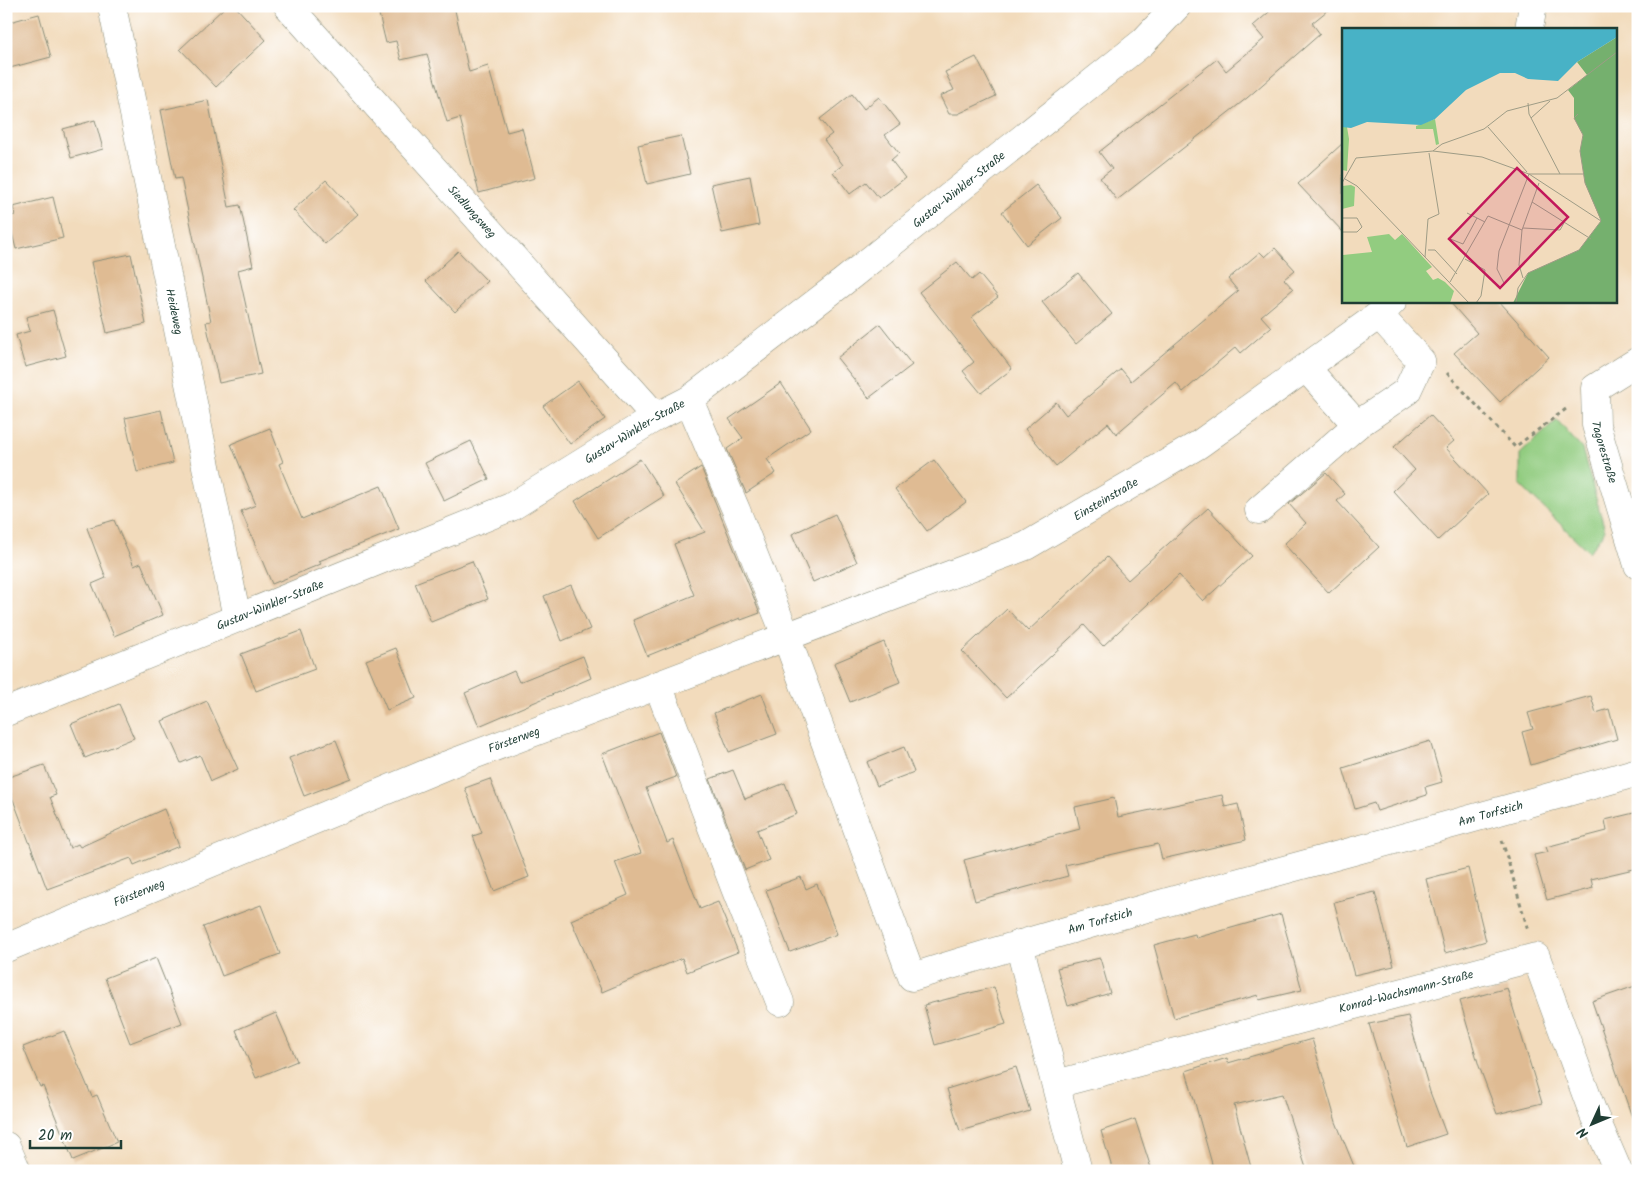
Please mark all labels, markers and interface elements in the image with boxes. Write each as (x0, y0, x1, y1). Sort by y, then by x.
inset map (1342, 28, 1616, 302)
street label: Gustav-Winkler-Straße (908, 146, 1010, 233)
street label: Siedlungsweg (443, 181, 501, 243)
street label: Heideweg (160, 287, 188, 337)
street label: Gustav-Winkler-Straße (581, 394, 689, 469)
street label: Tagorestraße (1586, 421, 1622, 486)
street label: Einsteinstraße (1070, 473, 1143, 526)
street label: Gustav-Winkler-Straße (214, 575, 327, 636)
street label: Försterweg (485, 722, 543, 759)
street label: Am Torfstich (1456, 796, 1525, 832)
street label: Försterweg (111, 874, 168, 912)
street label: Am Torfstich (1066, 903, 1135, 940)
street label: Konrad-Wachsmann-Straße (1337, 965, 1476, 1019)
north arrow (1566, 1100, 1616, 1150)
scale bar (30, 1117, 121, 1149)
text: N (1572, 1121, 1594, 1143)
text: 20 m (38, 1124, 72, 1148)

